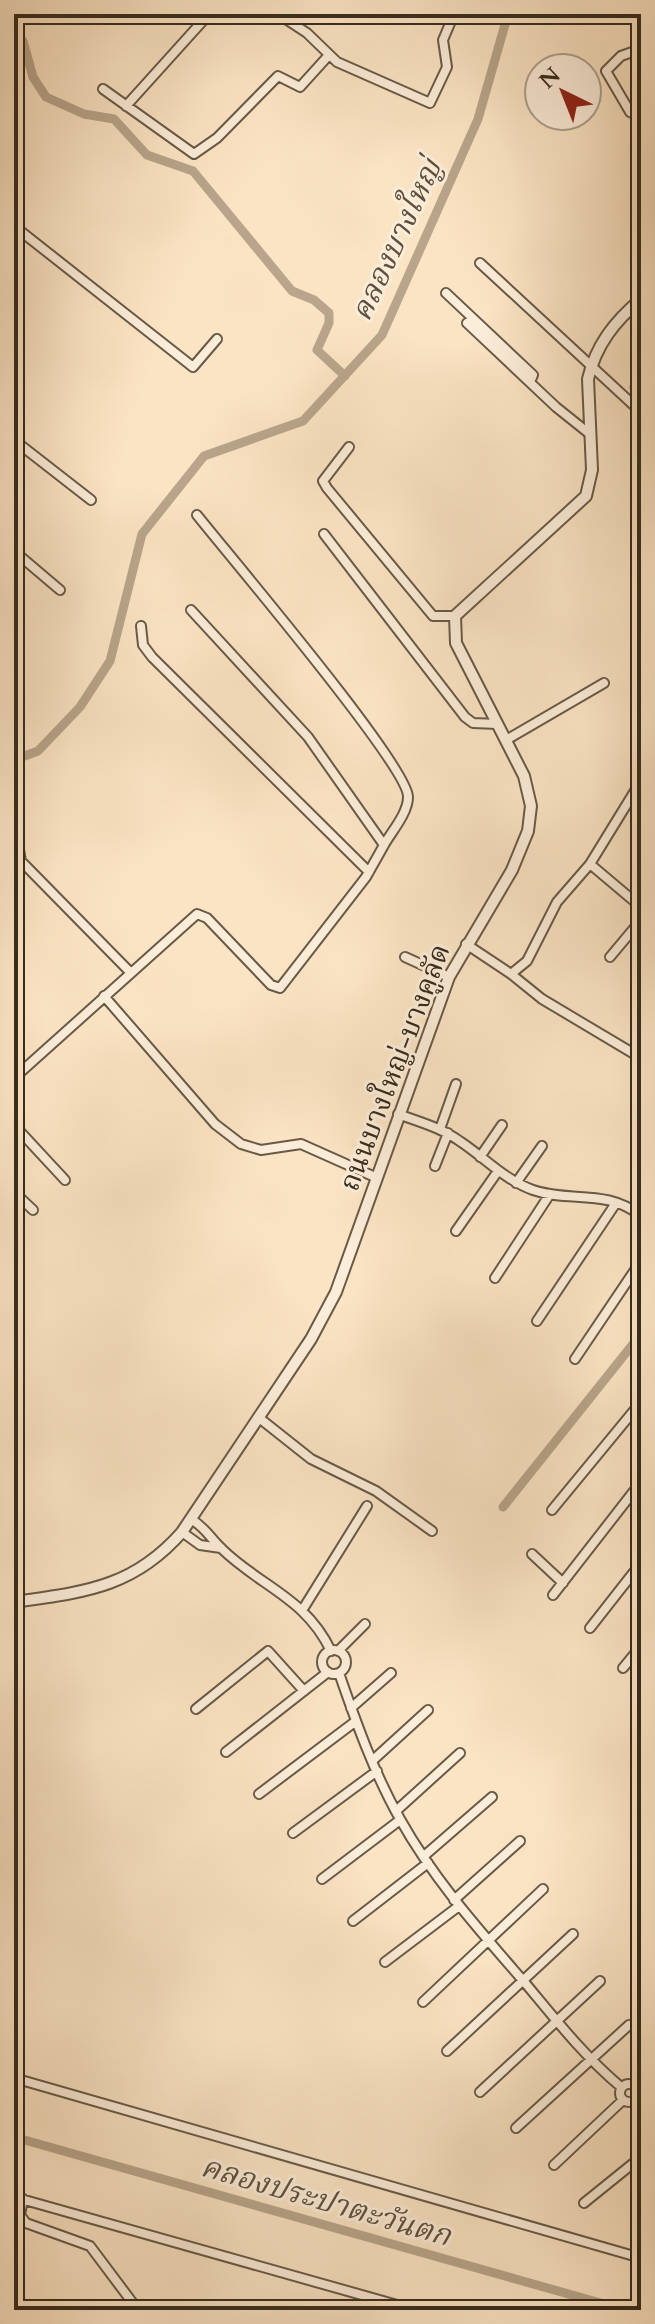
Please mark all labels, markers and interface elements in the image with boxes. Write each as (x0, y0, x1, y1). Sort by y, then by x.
north arrow (523, 52, 603, 132)
text: N (533, 61, 567, 96)
water label: คลองบางใหญ่ (340, 149, 453, 328)
street label: ถนนบางใหญ่-บางคูลัด (329, 938, 460, 1196)
water label: คลองประปาตะวันตก (196, 2146, 456, 2257)

